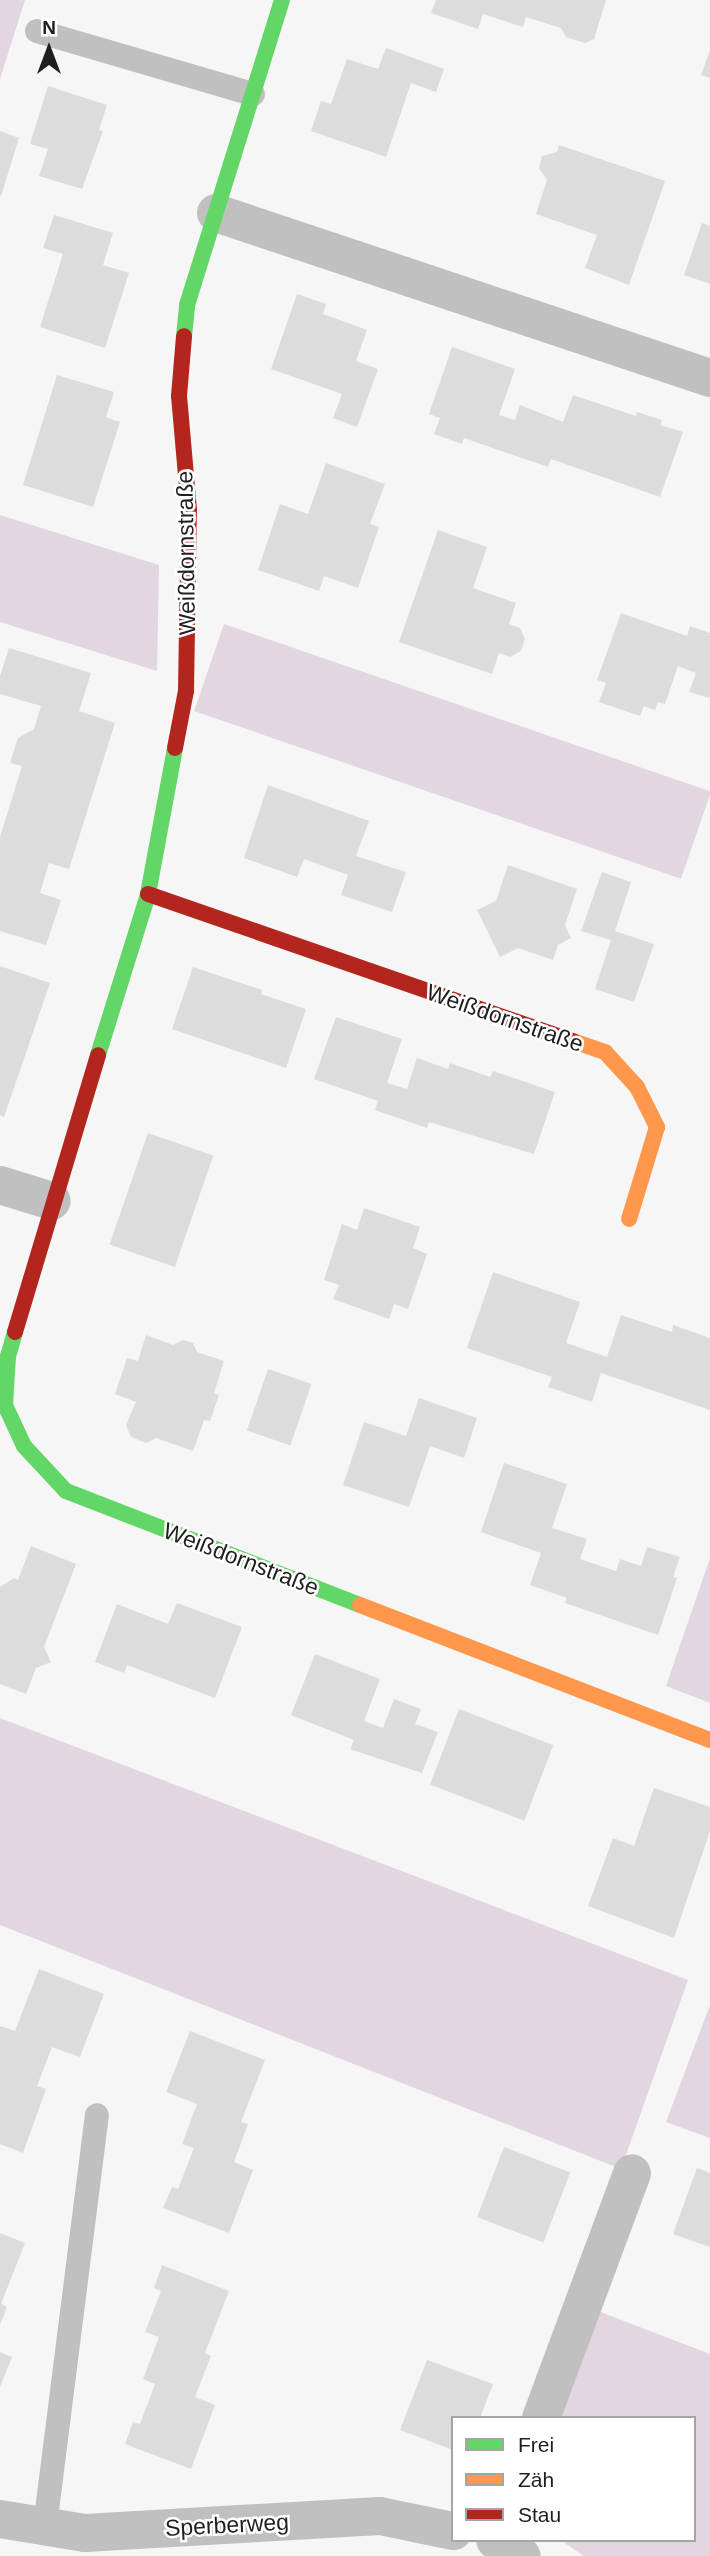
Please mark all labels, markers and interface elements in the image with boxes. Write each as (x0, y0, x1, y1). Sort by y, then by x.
north arrow (14, 14, 84, 84)
text: N (42, 17, 56, 38)
street label: Weißdornstraße (171, 471, 201, 635)
street label: Weißdornstraße (423, 978, 587, 1058)
street label: Weißdornstraße (159, 1517, 323, 1601)
legend (451, 2416, 696, 2542)
text: Frei (518, 2433, 554, 2456)
text: Zäh (518, 2468, 554, 2491)
text: Stau (518, 2503, 561, 2526)
street label: Sperberweg (164, 2508, 290, 2542)

